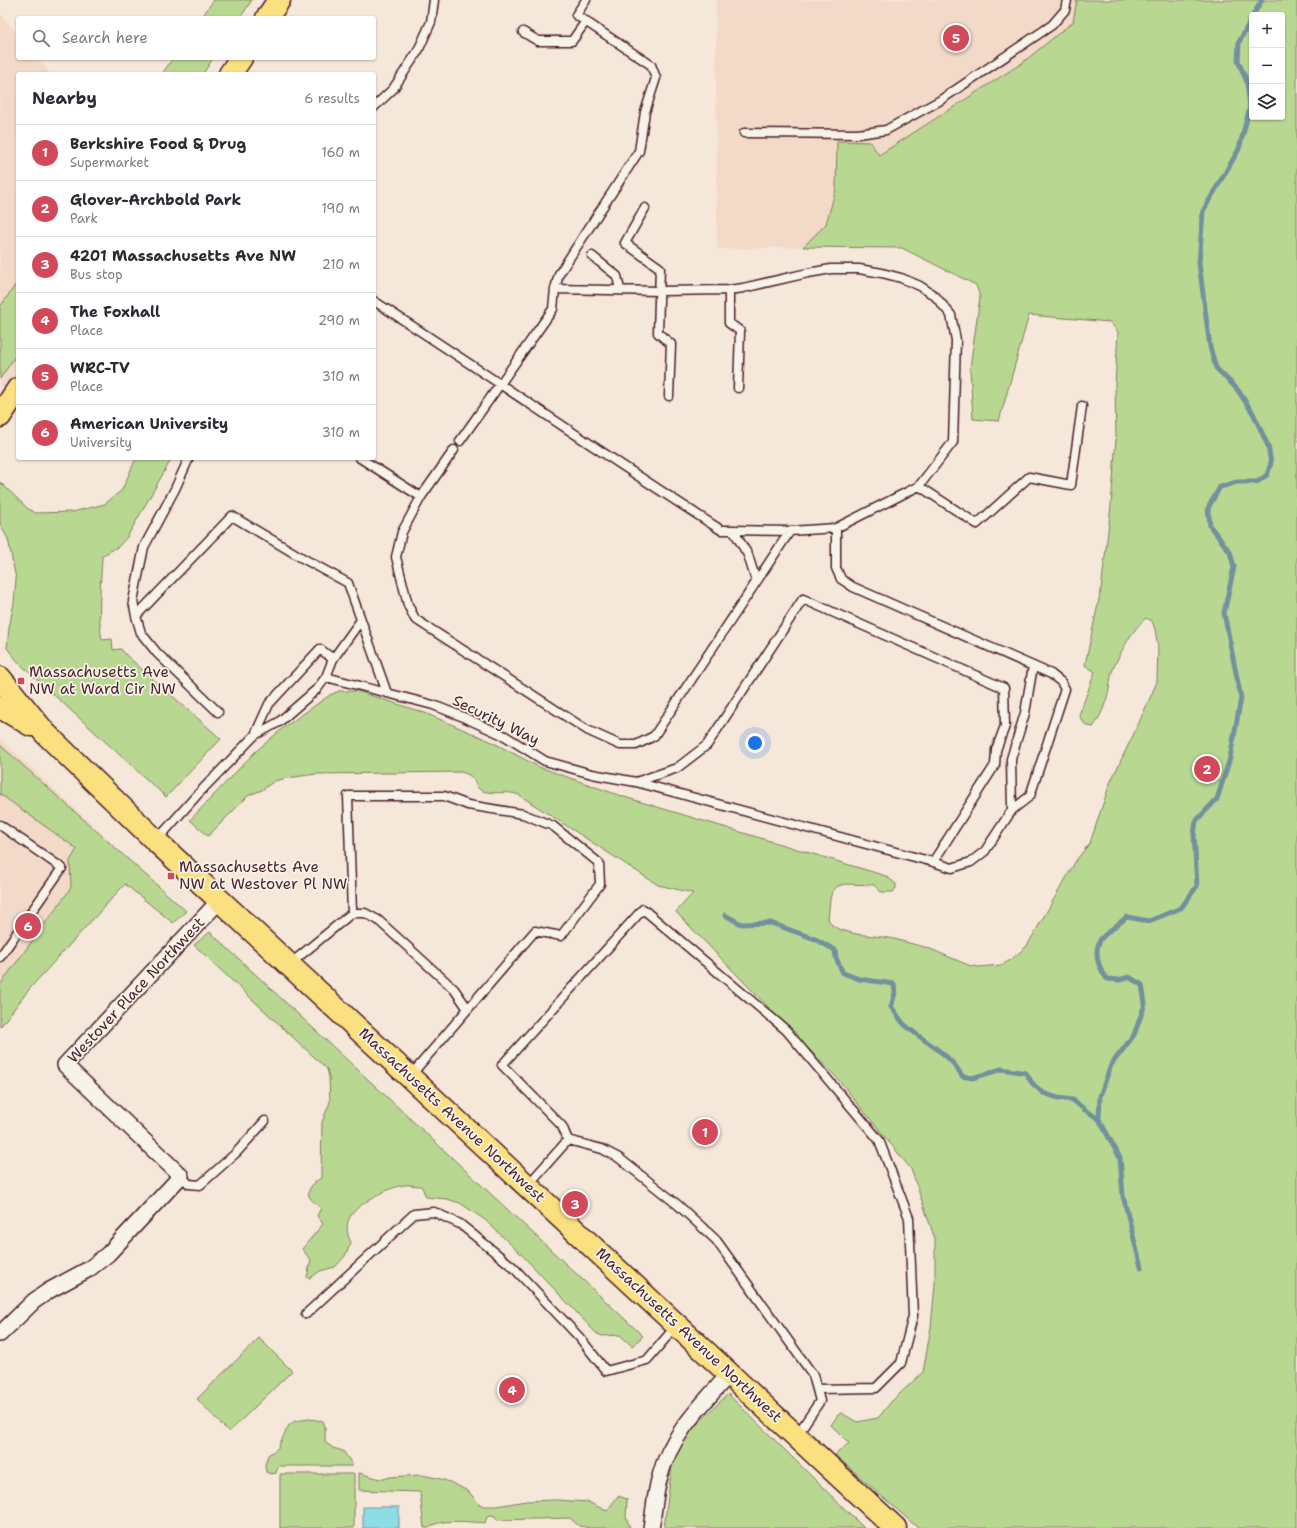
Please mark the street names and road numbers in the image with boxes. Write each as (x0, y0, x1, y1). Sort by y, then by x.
street label: Security Way (449, 690, 543, 750)
street label: Westover Place Northwest (63, 913, 209, 1067)
street label: Massachusetts Avenue Northwest (355, 1023, 549, 1207)
street label: Massachusetts Avenue Northwest (592, 1243, 786, 1427)

